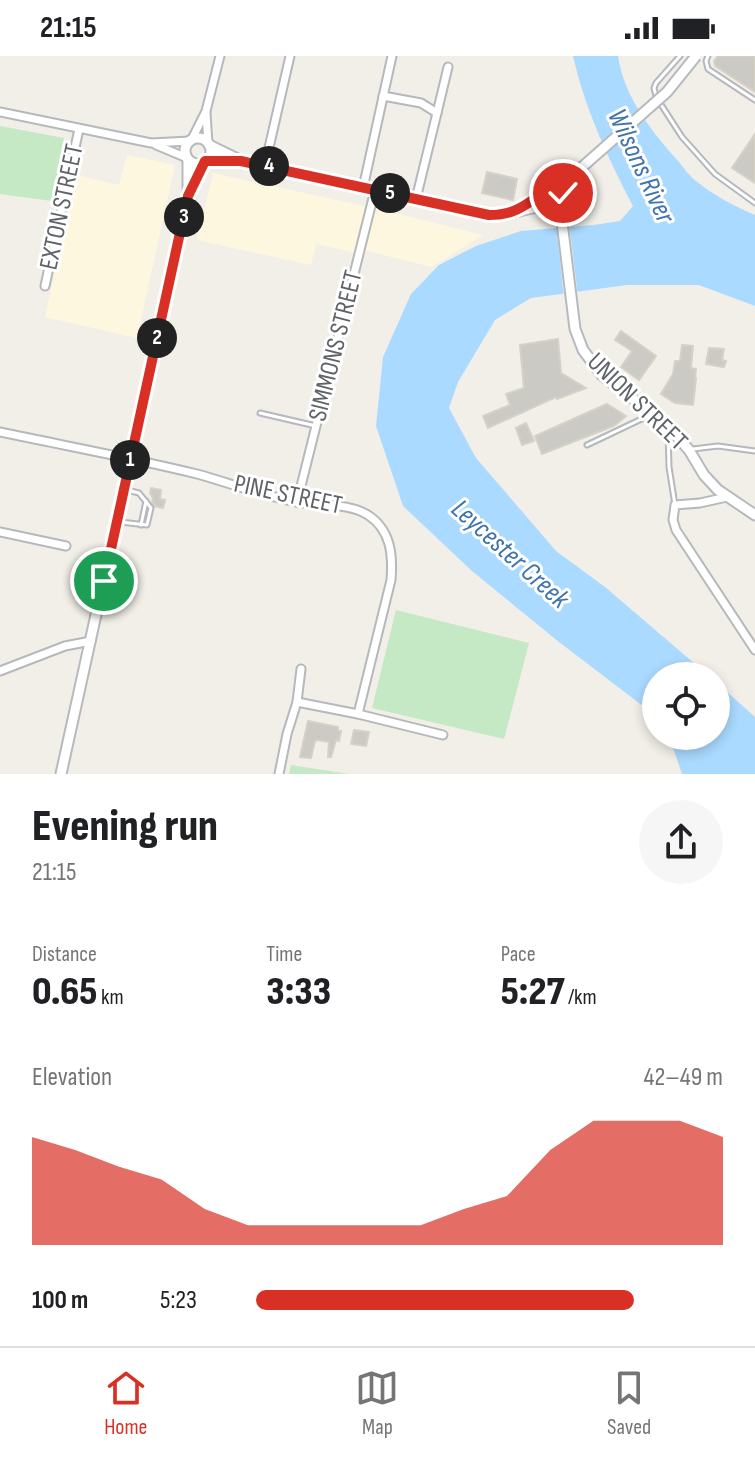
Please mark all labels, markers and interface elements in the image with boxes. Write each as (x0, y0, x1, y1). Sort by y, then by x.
text: 21:15 (40, 10, 97, 46)
water label: Wilsons River (600, 104, 682, 229)
street label: EXTON STREET (34, 141, 90, 273)
pin: 4 (249, 146, 289, 186)
text: 4 (264, 152, 274, 179)
pin (529, 159, 597, 227)
icon: check (541, 171, 585, 215)
pin: 5 (370, 173, 410, 213)
text: 5 (385, 179, 395, 206)
pin: 3 (164, 197, 204, 237)
text: 3 (179, 203, 189, 230)
street label: SIMMONS STREET (302, 267, 370, 425)
pin: 2 (137, 318, 177, 358)
text: 2 (152, 324, 162, 351)
street label: UNION STREET (581, 347, 693, 457)
pin: 1 (110, 440, 150, 480)
text: 1 (126, 446, 134, 473)
street label: PINE STREET (231, 468, 345, 522)
water label: Leycester Creek (444, 493, 577, 616)
pin (70, 547, 138, 615)
icon: arrive (82, 559, 126, 603)
map controls (642, 662, 730, 750)
button: locate (642, 662, 730, 750)
text: Evening run (32, 800, 218, 853)
button: share (639, 800, 723, 884)
text: 21:15 (32, 857, 76, 888)
text: Distance (32, 941, 97, 968)
text: Time (266, 941, 302, 968)
text: Pace (501, 941, 536, 968)
text: 0.65 (32, 968, 98, 1016)
text: 3:33 (266, 968, 331, 1016)
text: 5:27 (501, 968, 564, 1016)
text: km (98, 984, 124, 1011)
text: /km (564, 984, 597, 1011)
text: Elevation (32, 1062, 112, 1093)
text: 42–49 m (644, 1062, 723, 1093)
text: 100 m (32, 1285, 88, 1316)
text: 5:23 (160, 1285, 197, 1316)
tab: Home (104, 1366, 148, 1441)
tab: Map (355, 1366, 399, 1441)
tab: Saved (607, 1366, 651, 1441)

